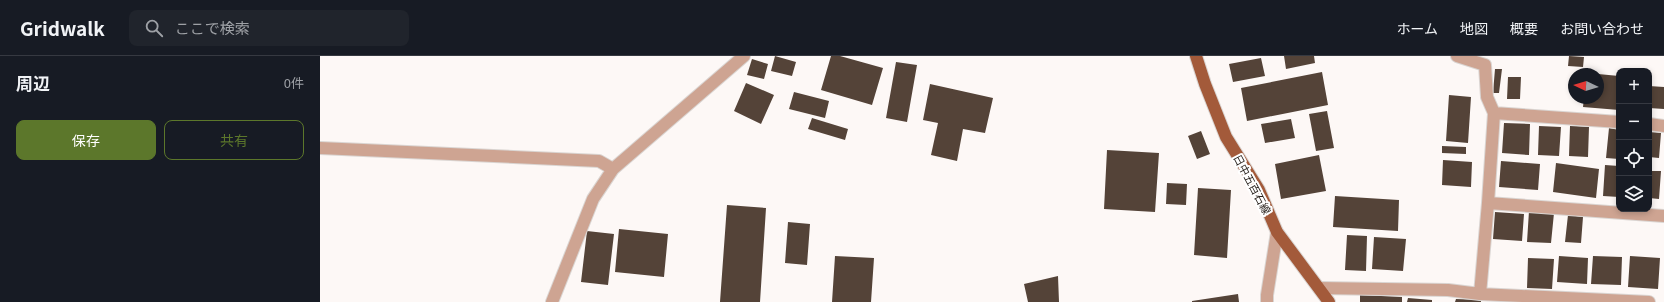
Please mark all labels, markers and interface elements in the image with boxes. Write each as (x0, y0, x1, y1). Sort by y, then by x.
search box (129, 10, 409, 46)
text: Gridwalk (20, 14, 105, 41)
icon: search (143, 17, 165, 39)
text: ここで検索 (175, 17, 250, 38)
text: ホーム (1396, 18, 1438, 38)
text: 地図 (1460, 18, 1488, 38)
text: 概要 (1510, 18, 1538, 38)
text: お問い合わせ (1560, 18, 1644, 38)
north arrow (1568, 68, 1604, 104)
map controls (1616, 68, 1652, 212)
button: + (1616, 68, 1652, 104)
text: 周辺 (16, 70, 50, 95)
text: 0件 (284, 73, 304, 92)
button: − (1616, 104, 1652, 140)
button: 保存 (16, 120, 156, 160)
button: 共有 (164, 120, 304, 160)
button: locate (1616, 140, 1652, 176)
street label: 日中五百石線 (1230, 151, 1276, 217)
button: layers (1616, 176, 1652, 212)

